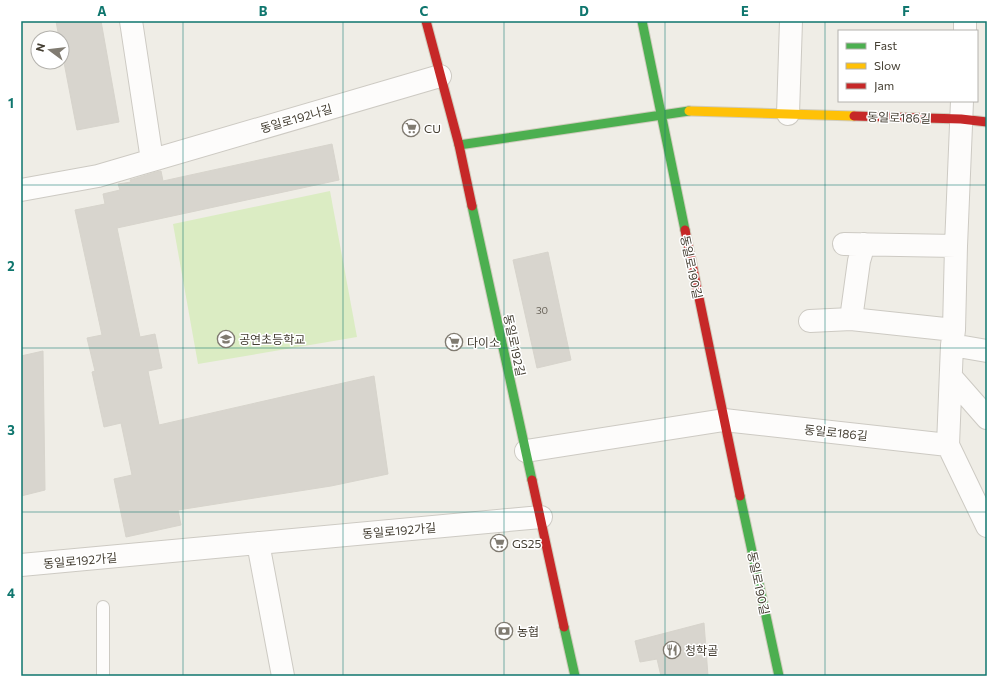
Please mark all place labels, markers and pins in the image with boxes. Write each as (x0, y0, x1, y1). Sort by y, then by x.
supermarket icon: CU (401, 118, 421, 138)
place label: CU (424, 121, 441, 135)
school or university icon: 공연초등학교 (216, 329, 236, 349)
place label: 공연초등학교 (239, 332, 305, 346)
supermarket icon: 다이소 (444, 332, 464, 352)
place label: 다이소 (467, 335, 500, 349)
supermarket icon: GS25 (489, 533, 509, 553)
place label: GS25 (512, 536, 541, 550)
bank icon: 농협 (494, 621, 514, 641)
place label: 농협 (517, 624, 539, 638)
restaurant icon: 청학골 (662, 640, 682, 660)
place label: 청학골 (685, 643, 718, 657)

